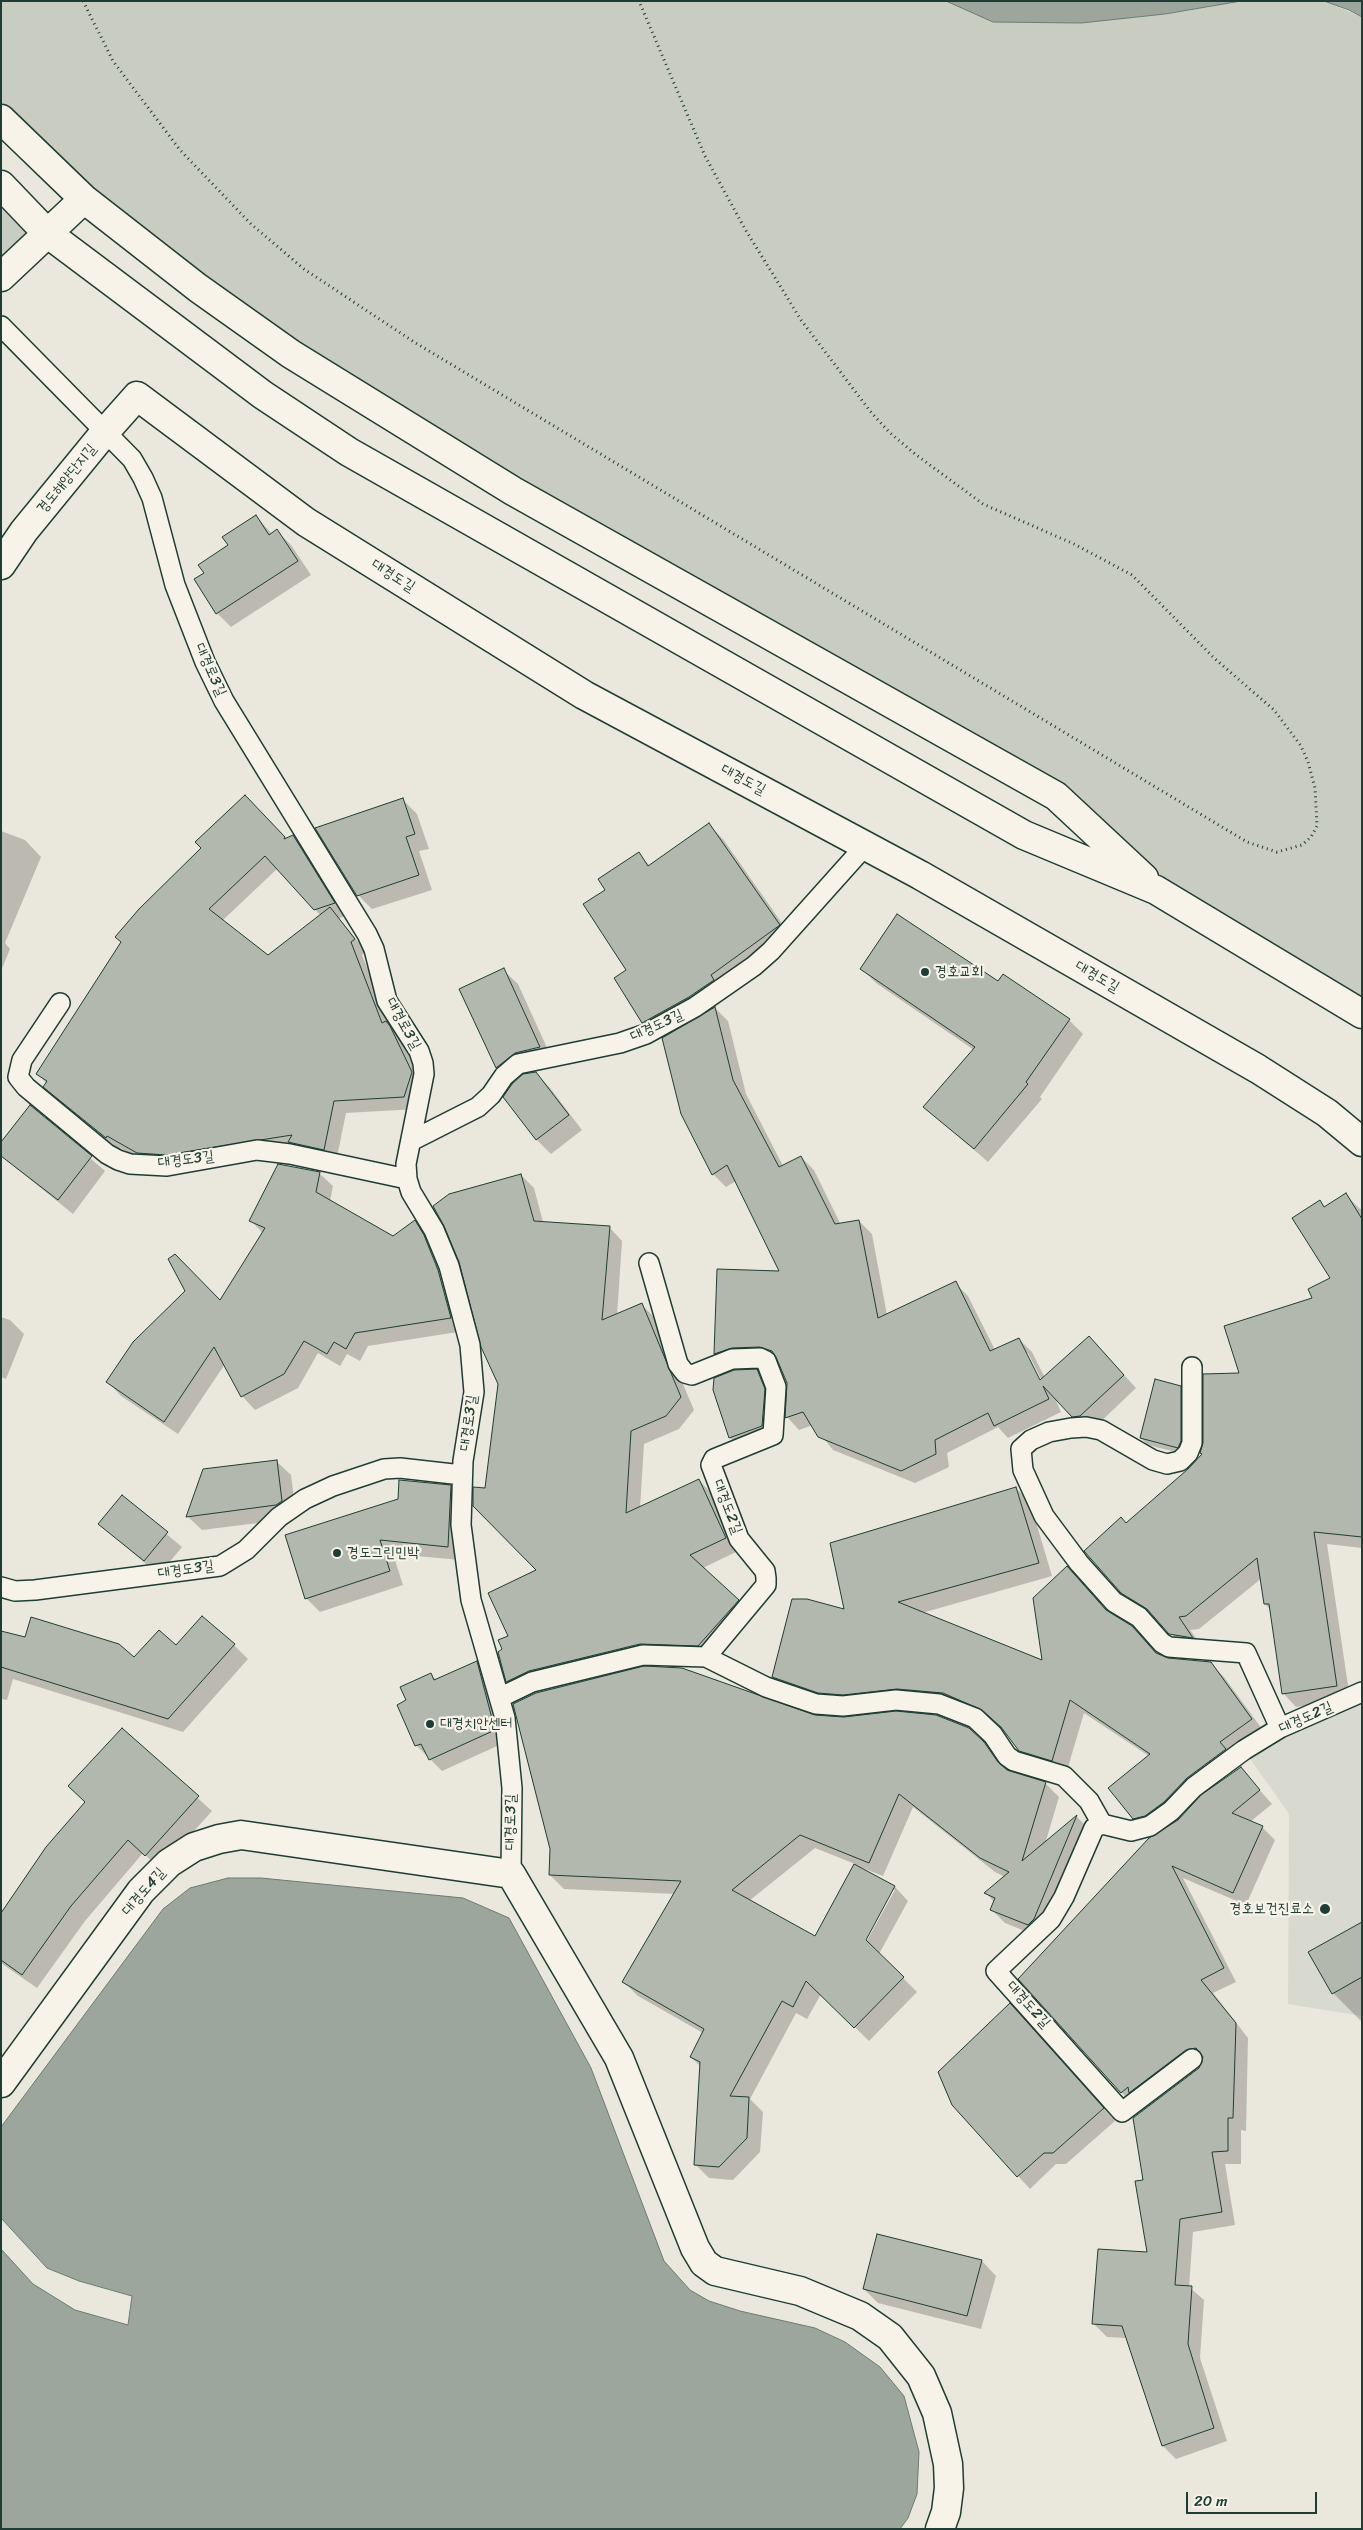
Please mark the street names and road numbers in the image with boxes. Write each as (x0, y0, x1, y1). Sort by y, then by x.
street label: 경도해양단지길 (33, 441, 101, 517)
street label: 대경도길 (368, 556, 418, 596)
street label: 대경로3길 (190, 641, 230, 699)
street label: 대경도길 (717, 761, 769, 799)
street label: 대경도길 (1072, 957, 1122, 997)
street label: 대경로3길 (381, 995, 425, 1053)
street label: 대경도3길 (628, 1006, 686, 1046)
street label: 대경도3길 (157, 1148, 215, 1172)
street label: 대경로3길 (456, 1394, 482, 1452)
street label: 대경도2길 (708, 1477, 746, 1537)
street label: 대경도3길 (157, 1557, 215, 1583)
street label: 대경도2길 (1276, 1698, 1336, 1738)
street label: 대경로3길 (502, 1794, 520, 1850)
street label: 대경도4길 (118, 1864, 170, 1920)
street label: 대경도2길 (1002, 1978, 1054, 2032)

